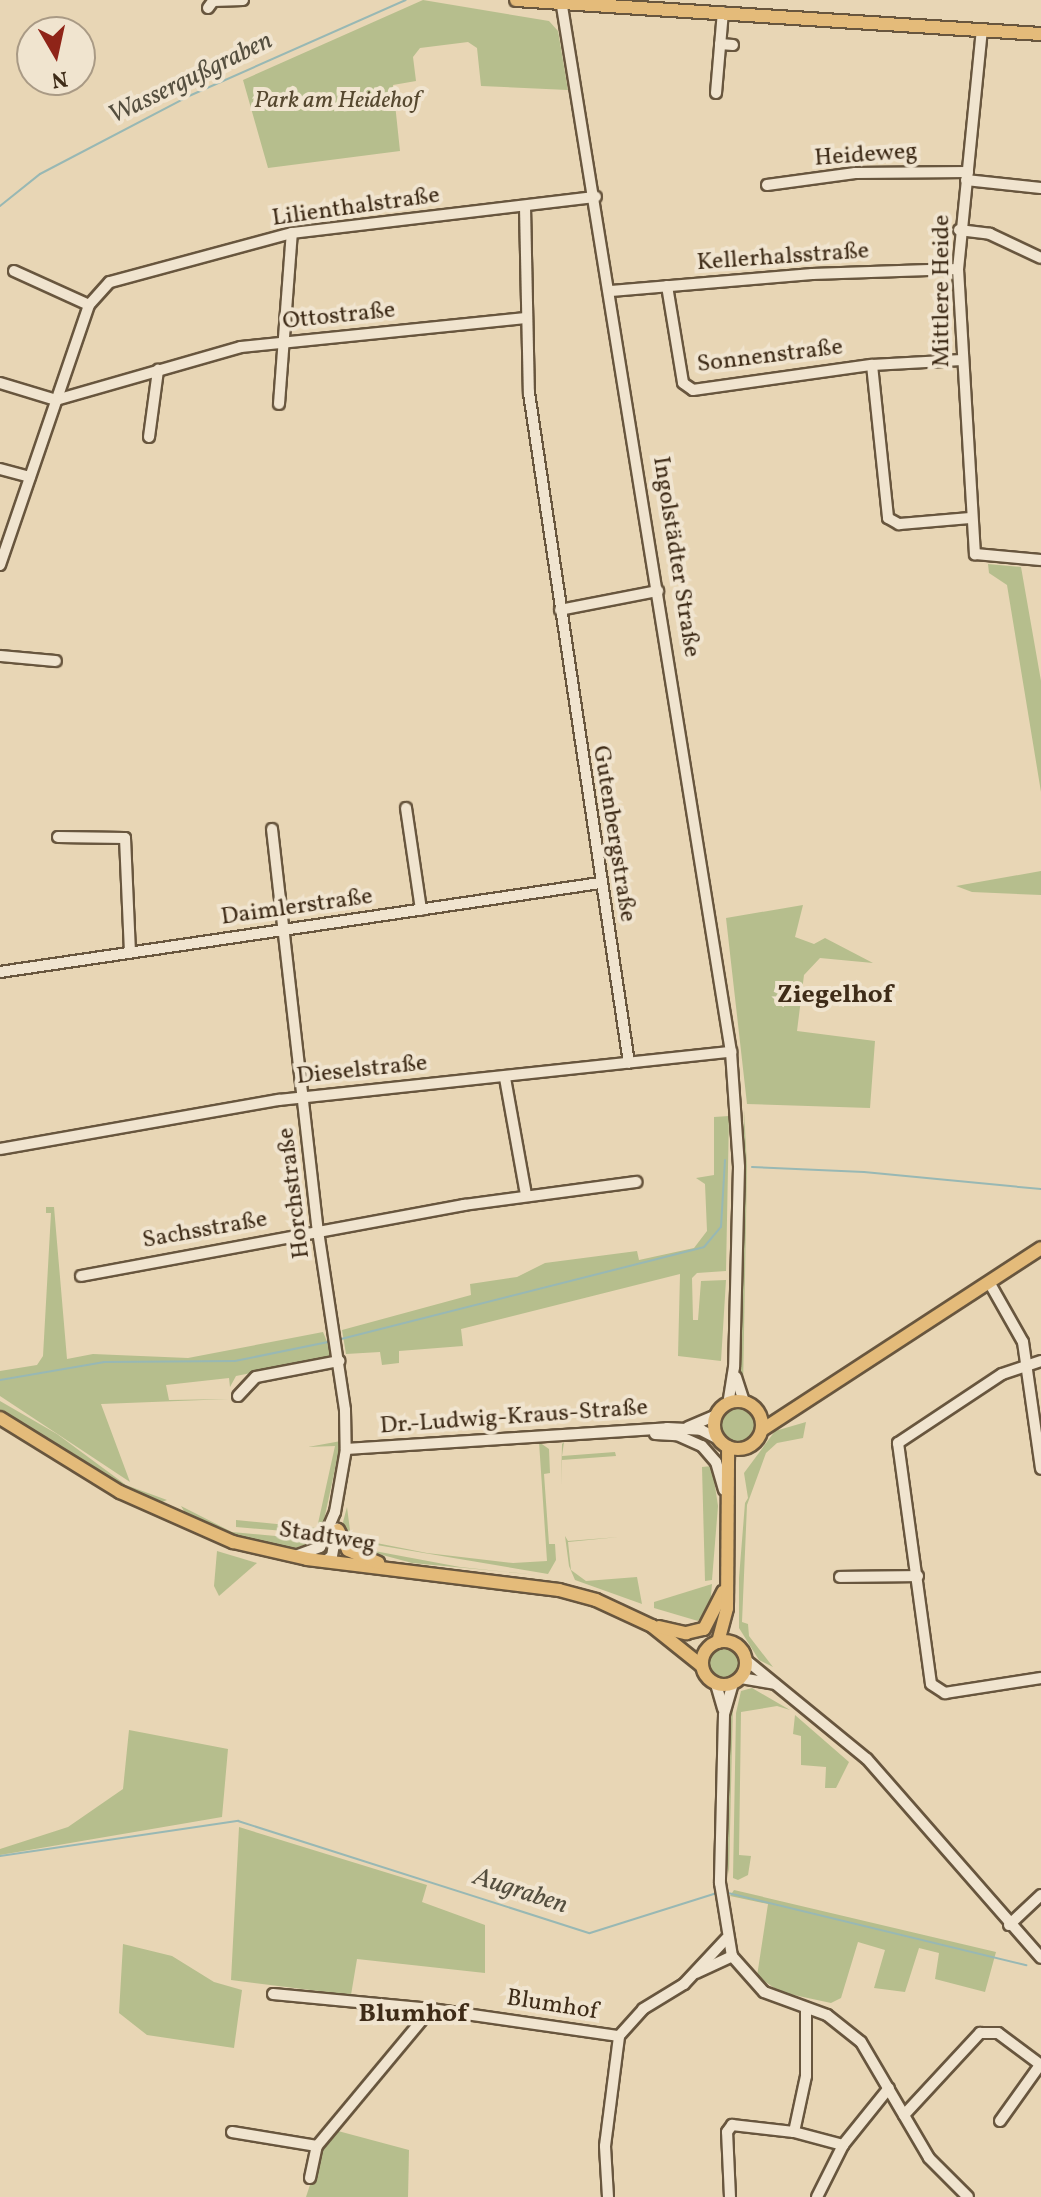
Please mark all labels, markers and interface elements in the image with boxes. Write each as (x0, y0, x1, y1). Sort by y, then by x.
north arrow (16, 16, 96, 96)
water label: Wassergußgraben (104, 26, 278, 132)
text: N (49, 62, 70, 95)
park label: Park am Heidehof (254, 88, 420, 116)
street label: Heideweg (813, 138, 919, 174)
street label: Lilienthalstraße (270, 182, 442, 234)
street label: Mittlere Heide (929, 215, 957, 367)
street label: Kellerhalsstraße (696, 238, 870, 278)
street label: Ottostraße (281, 297, 397, 337)
street label: Sonnenstraße (695, 334, 845, 380)
street label: Ingolstädter Straße (645, 455, 705, 659)
street label: Gutenbergstraße (585, 744, 641, 924)
street label: Daimlerstraße (219, 883, 375, 933)
district label: Ziegelhof (777, 980, 893, 1012)
street label: Dieselstraße (295, 1050, 429, 1092)
street label: Horchstraße (273, 1126, 317, 1260)
street label: Sachsstraße (140, 1206, 270, 1256)
street label: Dr.-Ludwig-Kraus-Straße (379, 1394, 649, 1442)
street label: Stadtweg (277, 1516, 377, 1560)
water label: Augraben (469, 1862, 571, 1922)
street label: Blumhof (504, 1985, 600, 2027)
district label: Blumhof (359, 1999, 467, 2031)

